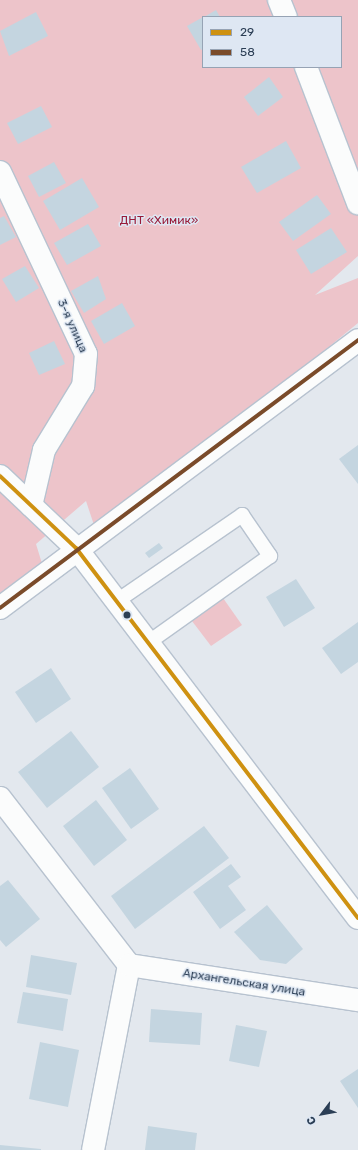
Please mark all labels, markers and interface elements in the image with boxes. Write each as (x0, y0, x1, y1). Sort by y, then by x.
legend (202, 16, 342, 68)
text: 29 (240, 25, 254, 39)
text: 58 (240, 45, 255, 59)
park label: ДНТ «Химик» (120, 214, 198, 228)
street label: 3-я улица (54, 297, 90, 355)
unlabelled marker (122, 610, 132, 620)
street label: Архангельская улица (182, 966, 306, 1000)
north arrow (302, 1094, 342, 1134)
text: С (304, 1114, 319, 1127)

